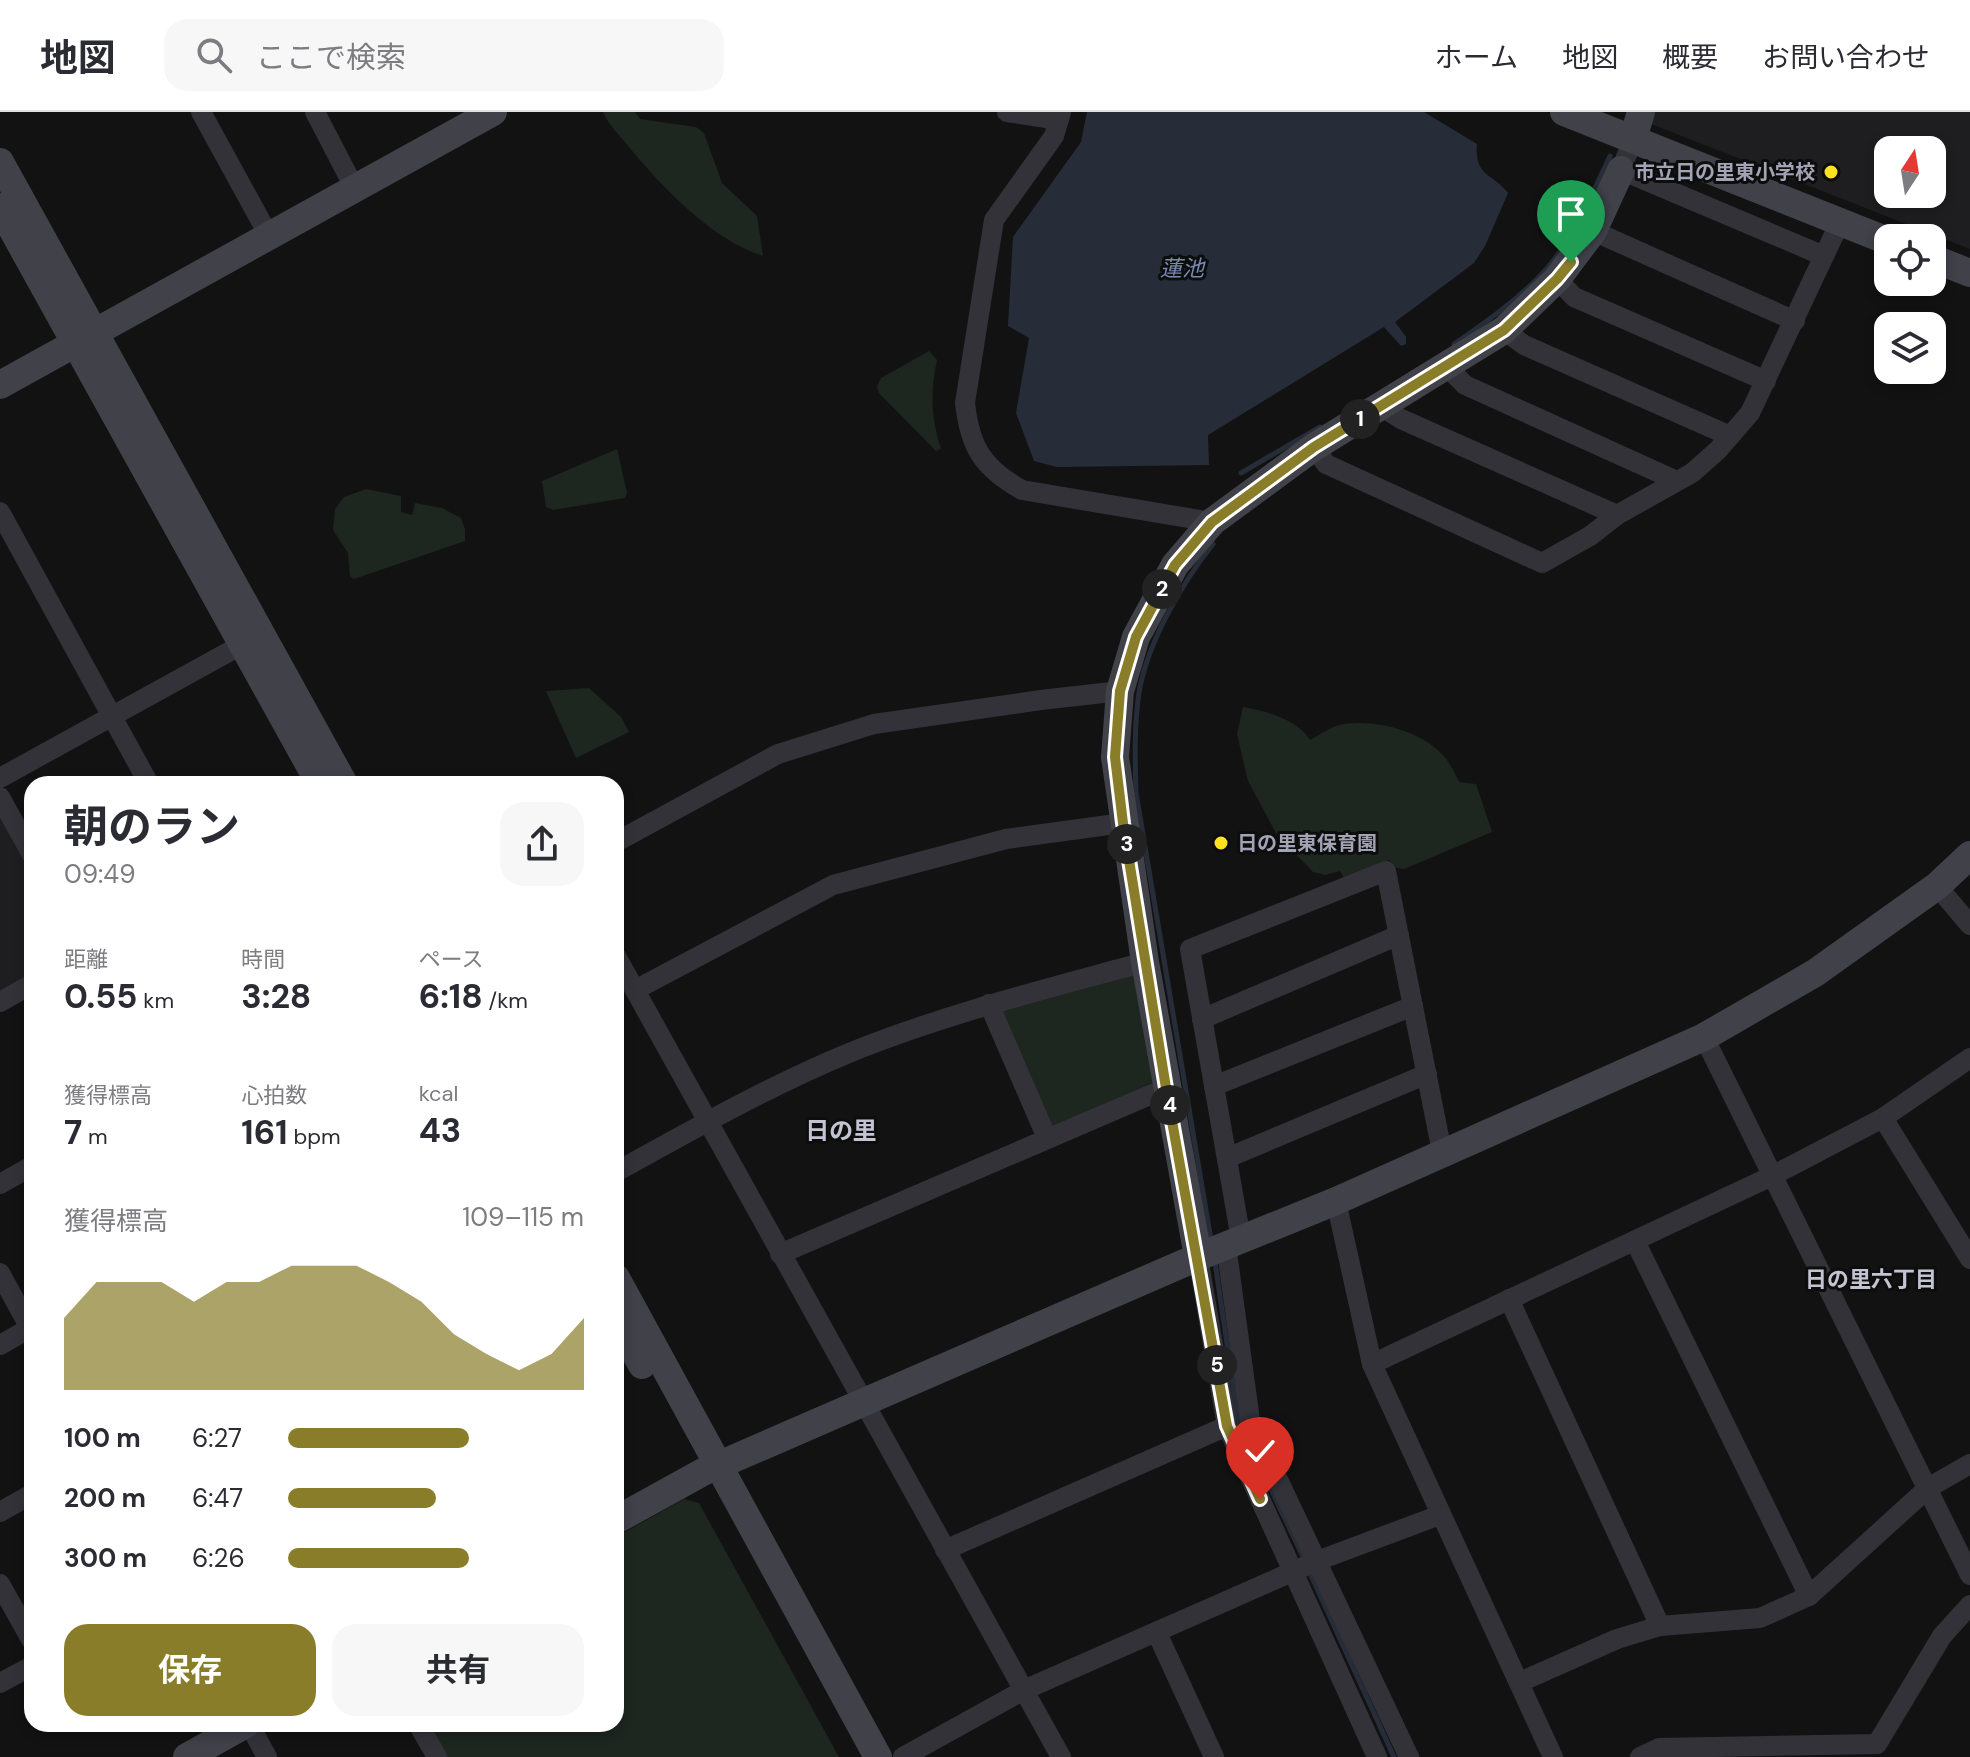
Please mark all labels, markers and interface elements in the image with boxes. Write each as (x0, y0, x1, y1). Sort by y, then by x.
search box (164, 19, 724, 91)
text: 地図 (40, 33, 116, 83)
icon: search (192, 33, 236, 77)
text: ここで検索 (256, 38, 406, 77)
text: ホーム (1435, 39, 1518, 76)
text: 地図 (1562, 39, 1618, 76)
text: 概要 (1662, 39, 1718, 76)
text: お問い合わせ (1762, 39, 1930, 76)
north arrow (1874, 136, 1946, 208)
map controls (1874, 136, 1946, 384)
place label: 市立日の里東小学校 (1635, 159, 1815, 185)
marker: 市立日の里東小学校 (1822, 163, 1840, 181)
pin (1537, 180, 1605, 262)
icon: arrive (1549, 192, 1593, 236)
button: locate (1874, 224, 1946, 296)
water label: 蓮池 (1160, 254, 1206, 283)
button: layers (1874, 312, 1946, 384)
pin: 1 (1340, 399, 1380, 439)
text: 1 (1356, 404, 1364, 433)
pin: 2 (1142, 569, 1182, 609)
text: 2 (1156, 574, 1168, 603)
text: 朝のラン (64, 798, 240, 856)
button: share (500, 802, 584, 886)
pin: 3 (1107, 824, 1147, 864)
text: 3 (1120, 829, 1134, 858)
place label: 日の里東保育園 (1237, 830, 1377, 856)
marker: 日の里東保育園 (1212, 834, 1230, 852)
text: 09:49 (64, 857, 135, 891)
text: 距離 (64, 945, 108, 974)
text: 時間 (241, 945, 285, 974)
text: ペース (419, 945, 484, 974)
text: 0.55 (64, 974, 137, 1019)
text: 3:28 (241, 974, 311, 1019)
text: 6:18 (419, 974, 483, 1019)
text: km (137, 986, 174, 1015)
text: /km (483, 986, 528, 1015)
text: kcal (419, 1079, 458, 1108)
text: 獲得標高 (64, 1081, 152, 1110)
text: 心拍数 (241, 1081, 307, 1110)
pin: 4 (1150, 1085, 1190, 1125)
text: 4 (1163, 1090, 1177, 1119)
text: 43 (419, 1108, 461, 1153)
text: 7 (64, 1110, 82, 1155)
text: 161 (241, 1110, 288, 1155)
district label: 日の里 (805, 1115, 877, 1146)
text: m (82, 1122, 108, 1151)
text: bpm (288, 1122, 341, 1151)
text: 109–115 m (462, 1200, 584, 1234)
text: 獲得標高 (64, 1204, 168, 1238)
district label: 日の里六丁目 (1805, 1265, 1937, 1294)
pin: 5 (1197, 1345, 1237, 1385)
text: 5 (1210, 1350, 1224, 1379)
pin (1226, 1417, 1294, 1499)
text: 100 m (64, 1421, 141, 1455)
text: 6:27 (192, 1421, 242, 1455)
icon: check (1238, 1429, 1282, 1473)
text: 200 m (64, 1481, 146, 1515)
text: 6:47 (192, 1481, 243, 1515)
text: 300 m (64, 1541, 147, 1575)
text: 6:26 (192, 1541, 245, 1575)
button: 保存 (64, 1624, 316, 1716)
button: 共有 (332, 1624, 584, 1716)

